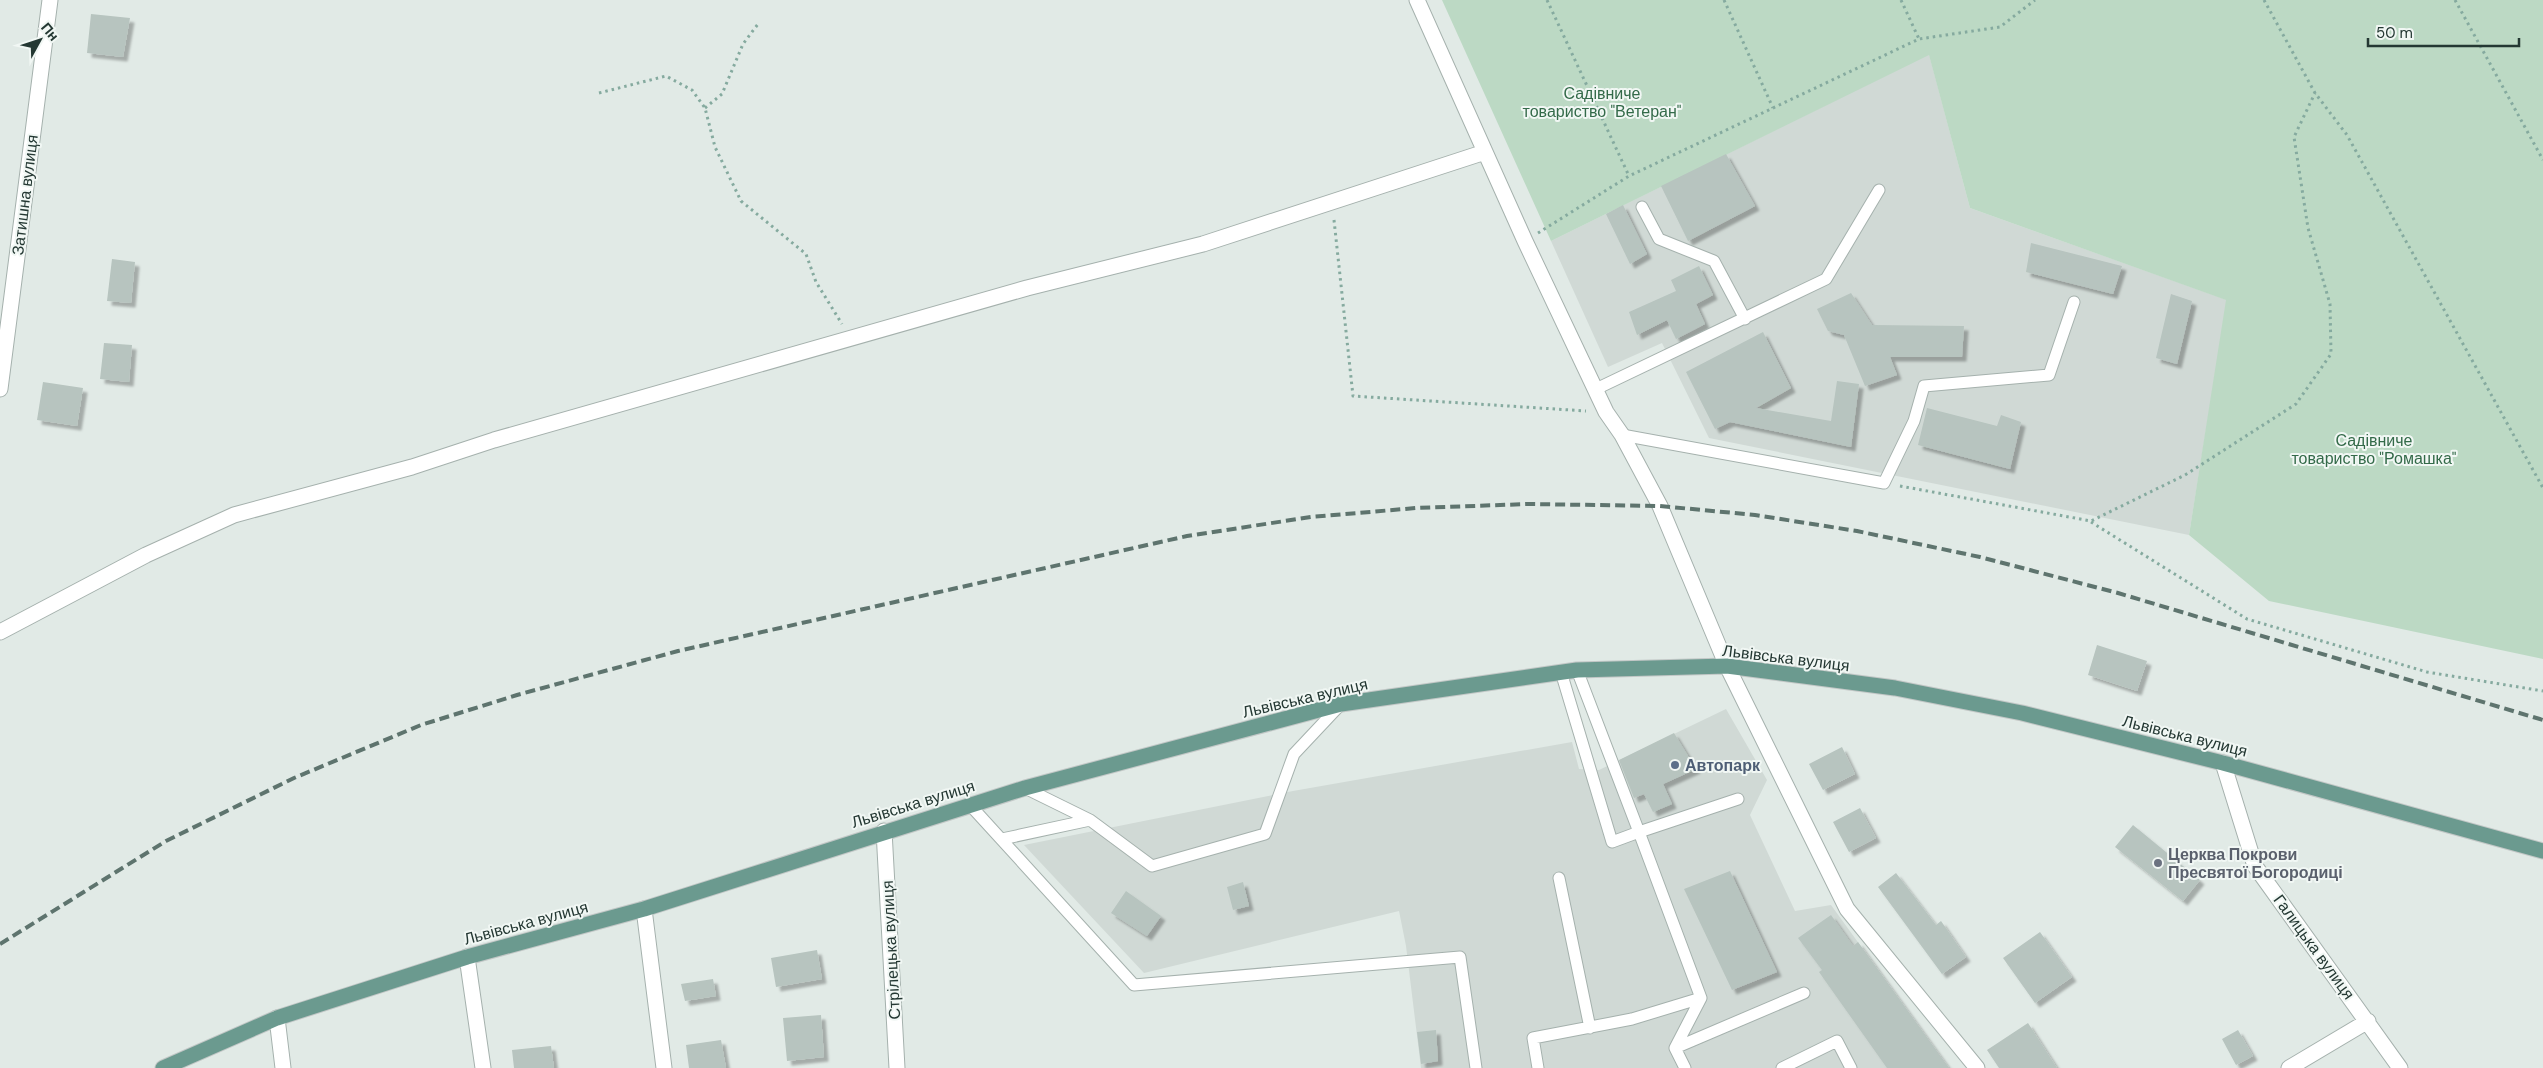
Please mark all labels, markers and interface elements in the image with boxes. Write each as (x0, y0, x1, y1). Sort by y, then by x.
north arrow (15, 15, 65, 65)
scale bar (2368, 15, 2519, 47)
text: Пн (37, 19, 63, 45)
text: 50 m (2376, 23, 2413, 43)
park label: Садівниче товариство "Ветеран" (1523, 83, 1682, 122)
street label: Затишна вулиця (7, 134, 43, 256)
park label: Садівниче товариство "Ромашка" (2291, 430, 2457, 469)
street label: Львівська вулиця (1721, 640, 1851, 676)
street label: Львівська вулиця (1240, 673, 1370, 723)
street label: Львівська вулиця (2120, 710, 2250, 762)
place label: Автопарк (1685, 755, 1761, 776)
marker: Автопарк (1669, 759, 1681, 771)
street label: Львівська вулиця (849, 775, 977, 833)
place label: Церква Покрови Пресвятої Богородиці (2168, 844, 2343, 883)
marker: Церква Покрови Пресвятої Богородиці (2152, 857, 2164, 869)
street label: Стрілецька вулиця (877, 880, 905, 1020)
street label: Галицька вулиця (2269, 890, 2359, 1004)
street label: Львівська вулиця (461, 896, 591, 950)

